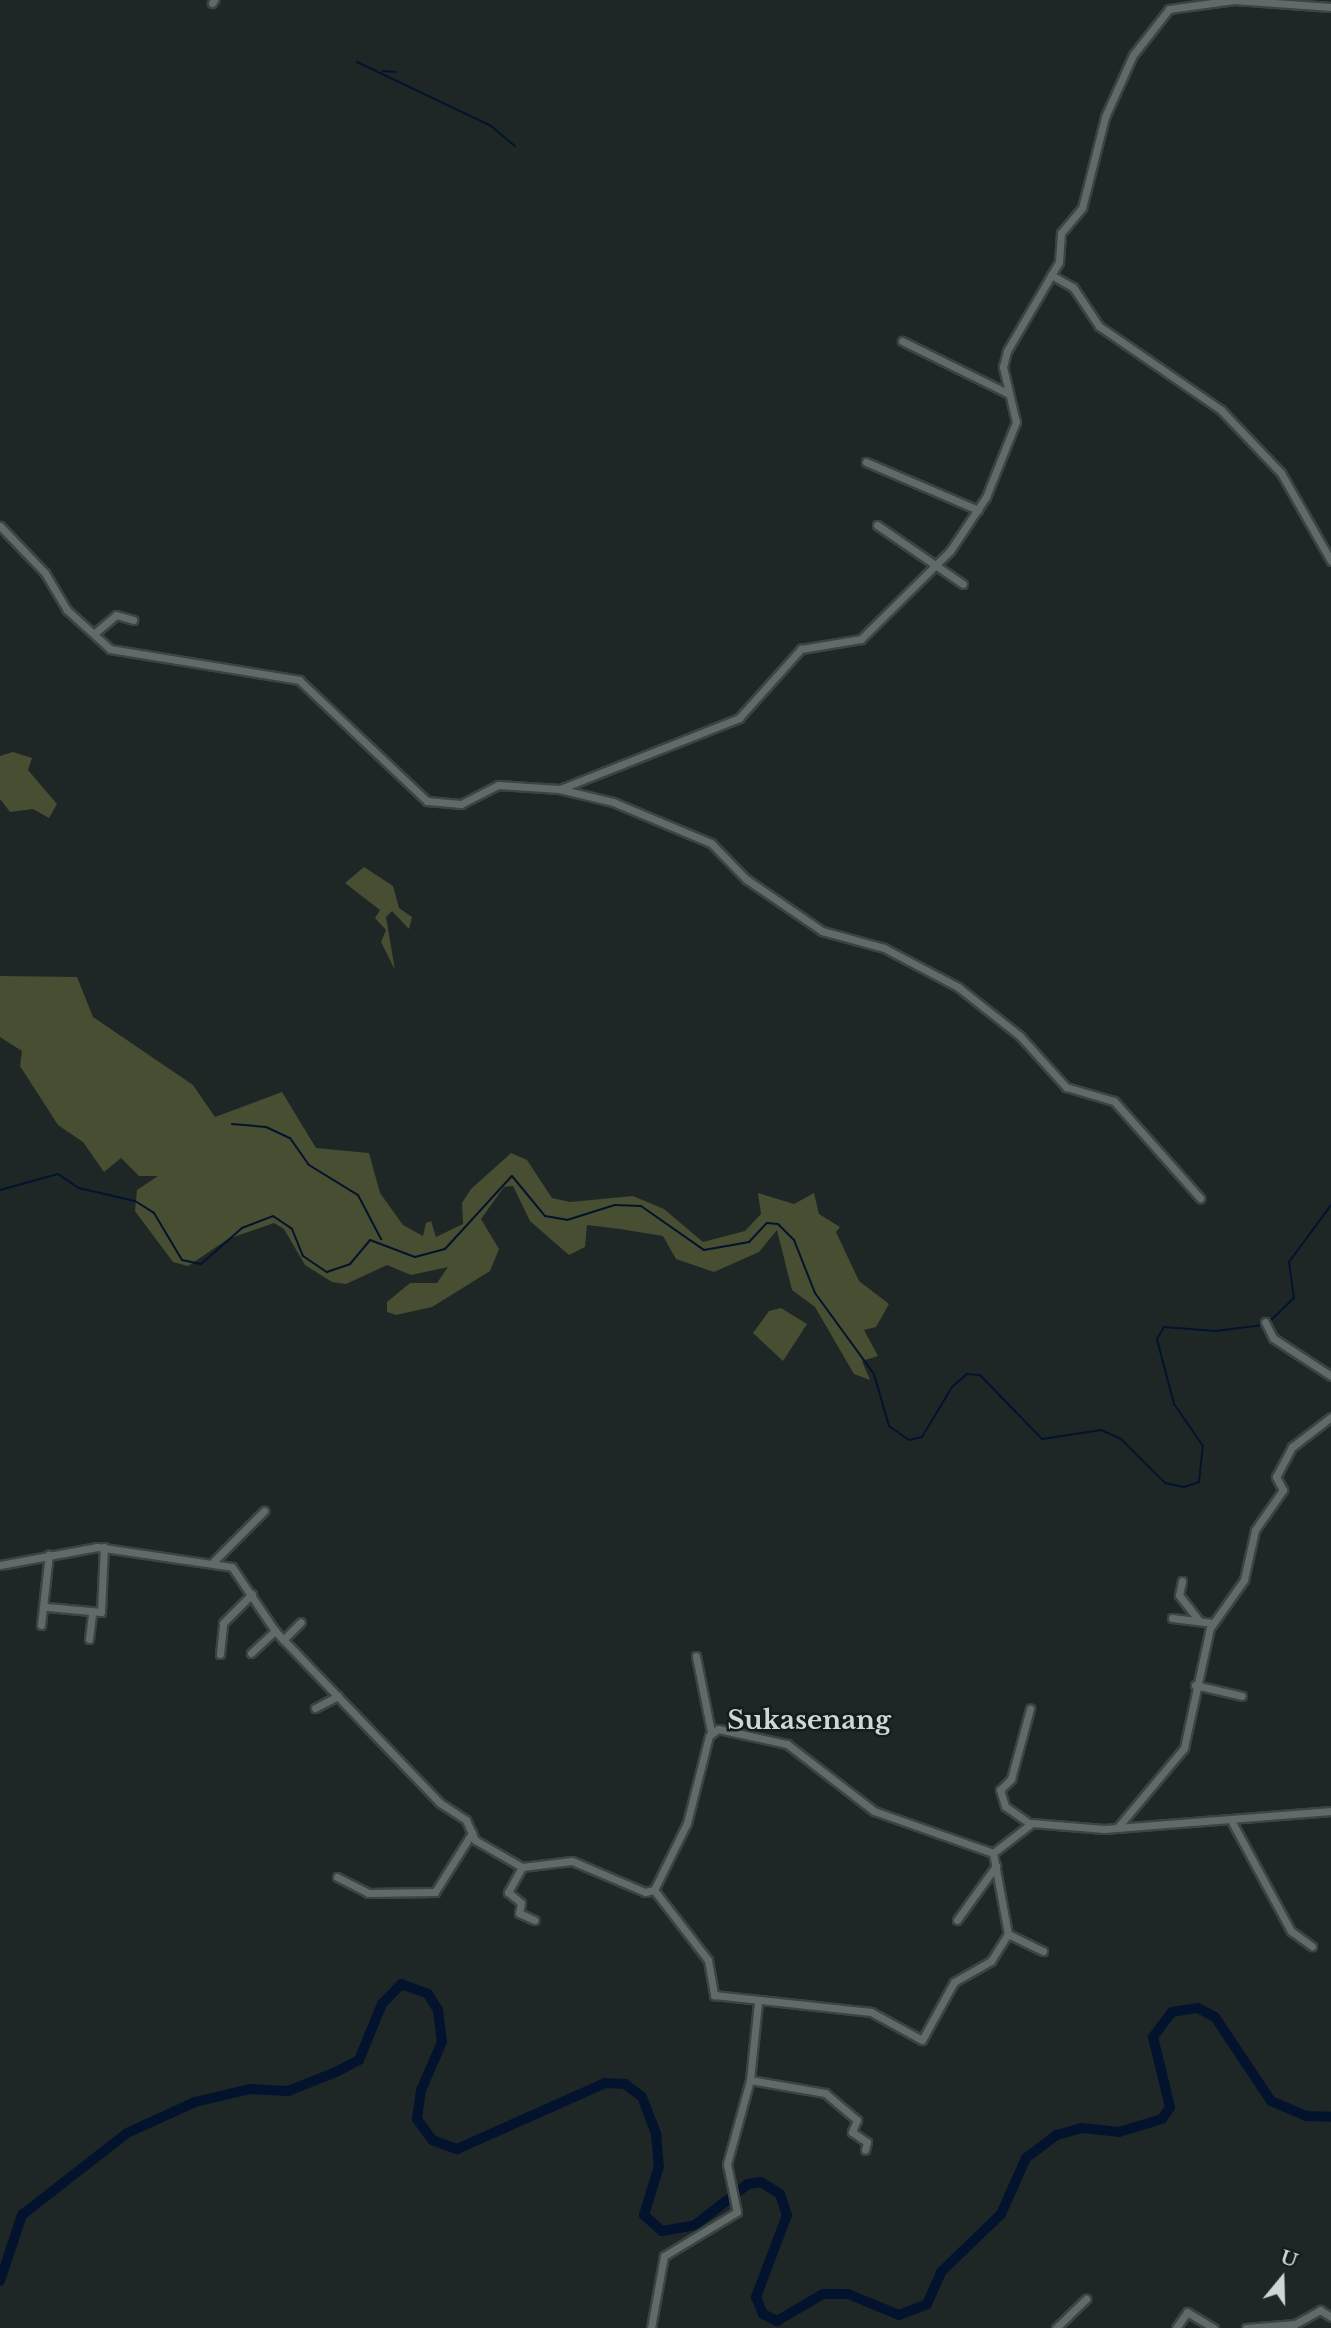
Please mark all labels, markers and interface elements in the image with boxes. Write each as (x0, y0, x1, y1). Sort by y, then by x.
district label: Sukasenang (727, 1705, 891, 1737)
north arrow (1247, 2244, 1317, 2314)
text: U (1277, 2245, 1301, 2272)

